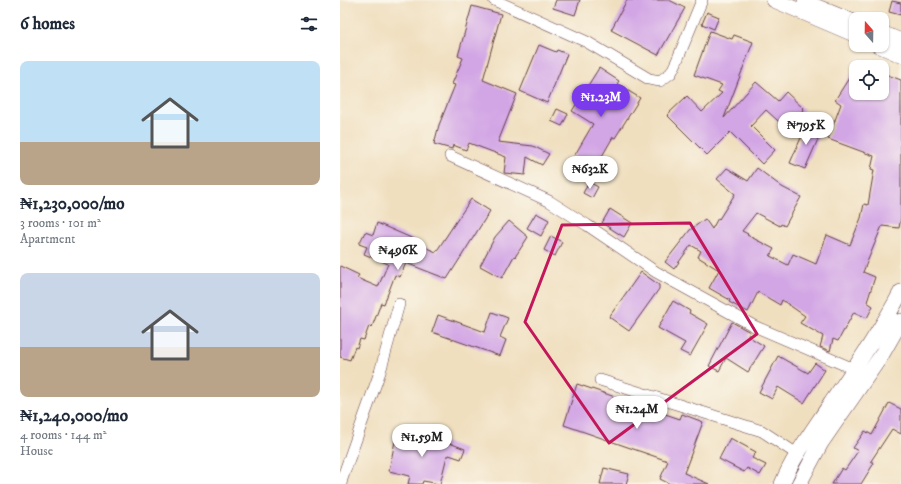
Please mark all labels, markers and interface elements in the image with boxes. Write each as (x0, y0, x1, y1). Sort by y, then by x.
north arrow (849, 12, 889, 52)
map controls (849, 12, 889, 100)
text: 6 homes (20, 13, 75, 35)
icon: filters (298, 13, 320, 35)
button: locate (849, 60, 889, 100)
pin: ₦1.23M (568, 84, 634, 118)
icon: home (134, 87, 206, 159)
text: ₦1.23M (581, 89, 621, 105)
pin: ₦795K (778, 112, 834, 146)
text: ₦795K (787, 117, 825, 133)
pin: ₦632K (562, 156, 618, 190)
text: ₦632K (572, 161, 608, 177)
text: ₦1,230,000/mo (20, 193, 125, 215)
text: 3 rooms · 101 m² (20, 215, 101, 231)
text: Apartment (20, 231, 75, 247)
pin: ₦496K (370, 237, 426, 271)
text: ₦496K (378, 242, 418, 258)
icon: home (134, 299, 206, 371)
pin: ₦1.24M (604, 396, 670, 430)
text: ₦1.24M (616, 401, 659, 417)
text: ₦1,240,000/mo (20, 405, 128, 427)
pin: ₦1.59M (389, 424, 455, 458)
text: 4 rooms · 144 m² (20, 427, 107, 443)
text: ₦1.59M (401, 429, 443, 445)
text: House (20, 443, 53, 459)

